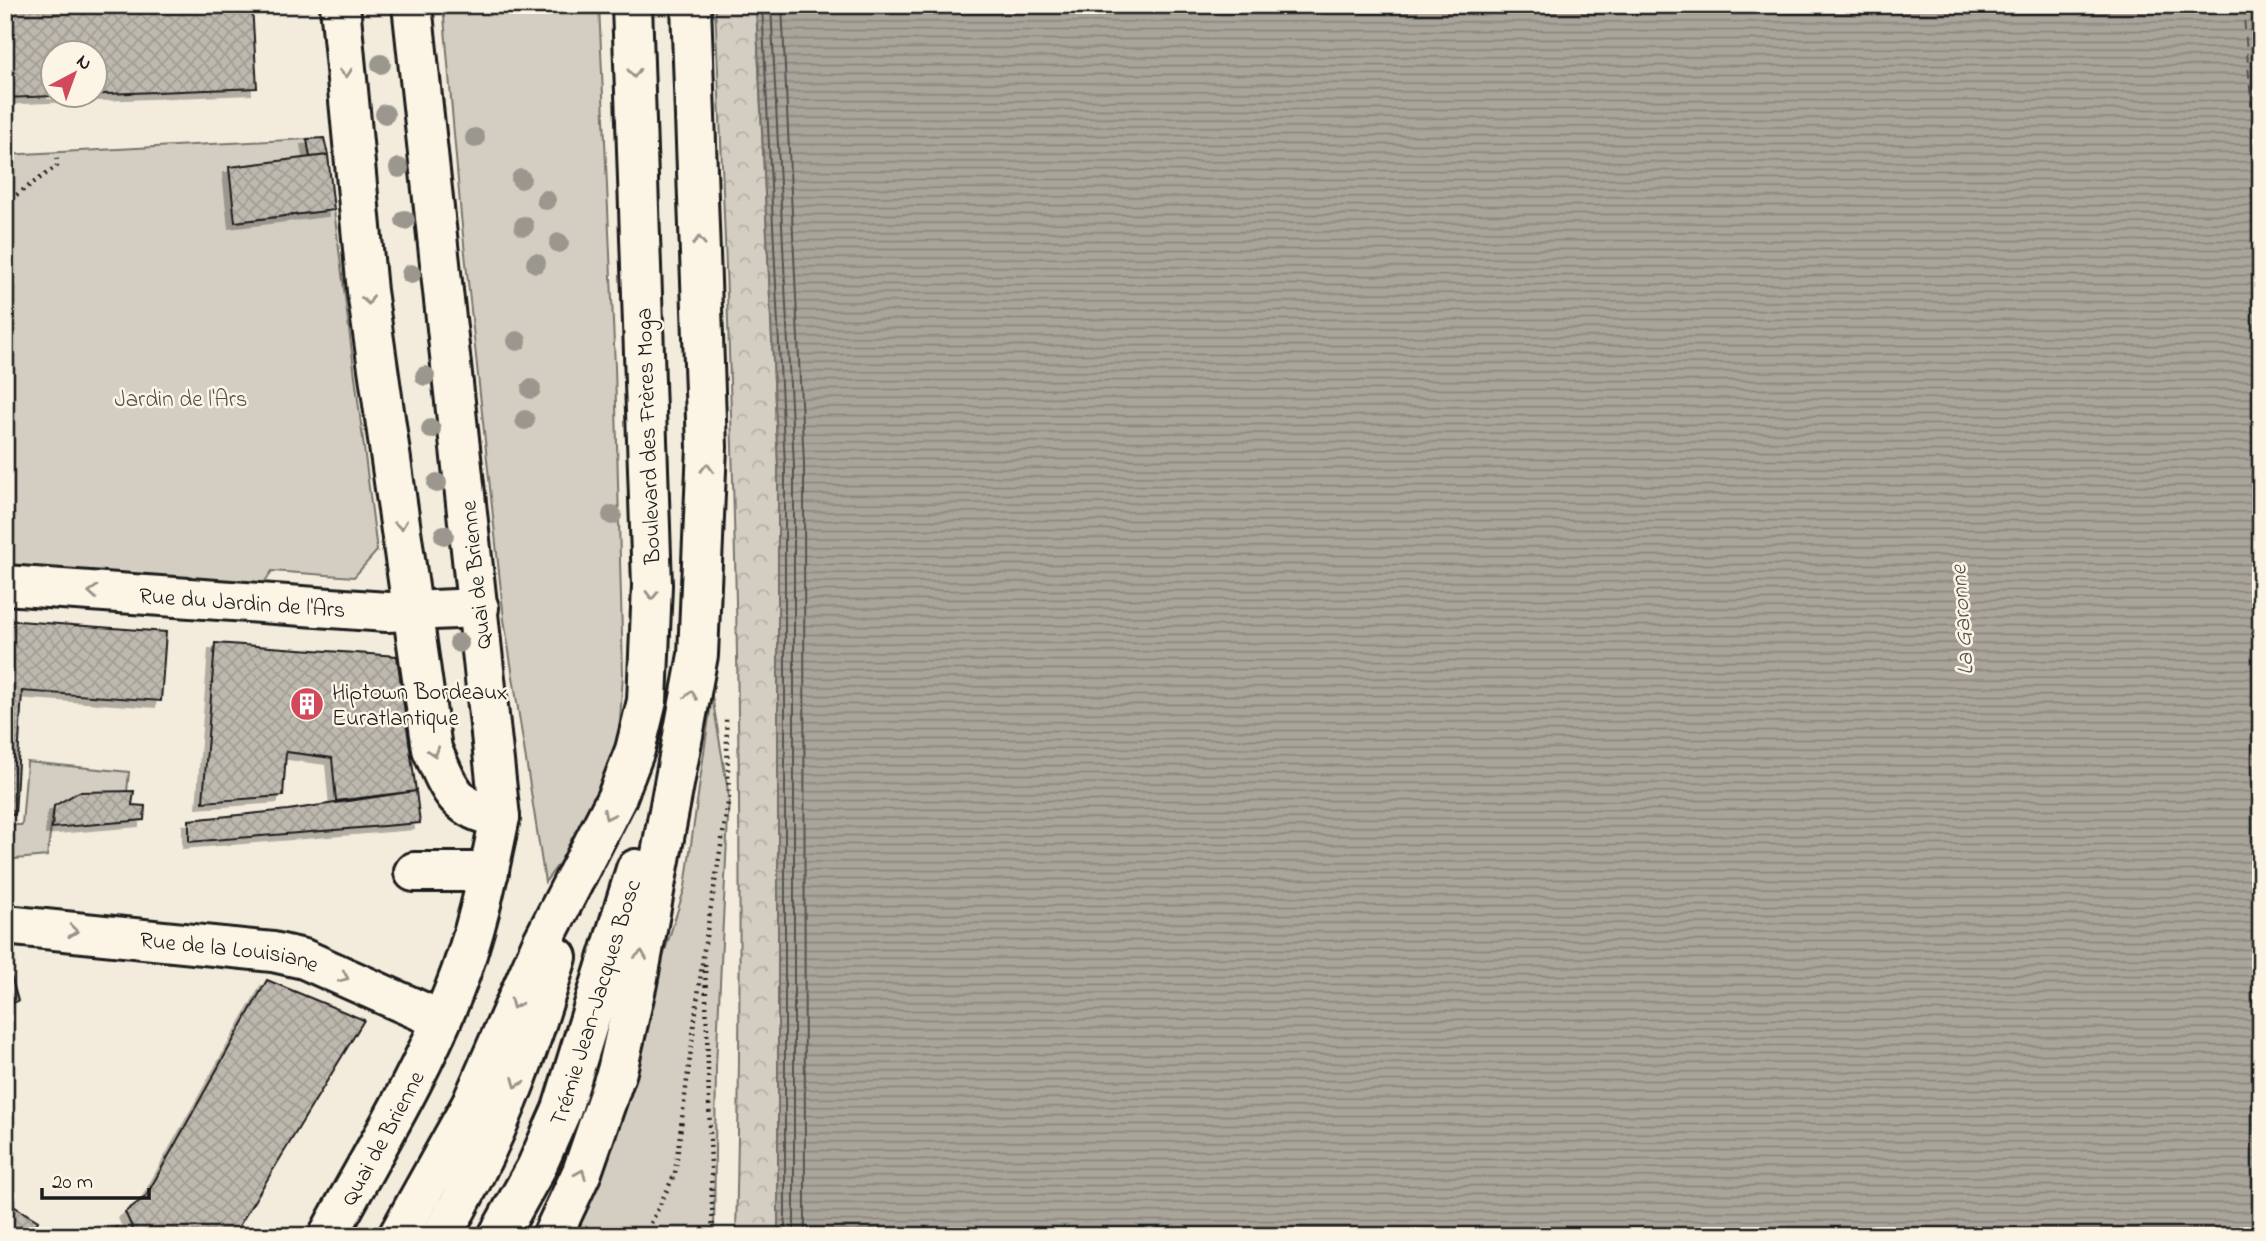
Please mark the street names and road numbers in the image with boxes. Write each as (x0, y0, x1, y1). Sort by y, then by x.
street label: Boulevard des Frères Moga (629, 307, 671, 566)
street label: Quai de Brienne (453, 498, 502, 651)
street label: Rue du Jardin de l'Ars (138, 581, 347, 628)
street label: Trémie Jean-Jacques Bosc (543, 875, 651, 1132)
street label: Rue de la Louisiane (138, 925, 324, 983)
street label: Quai de Brienne (334, 1065, 434, 1212)

